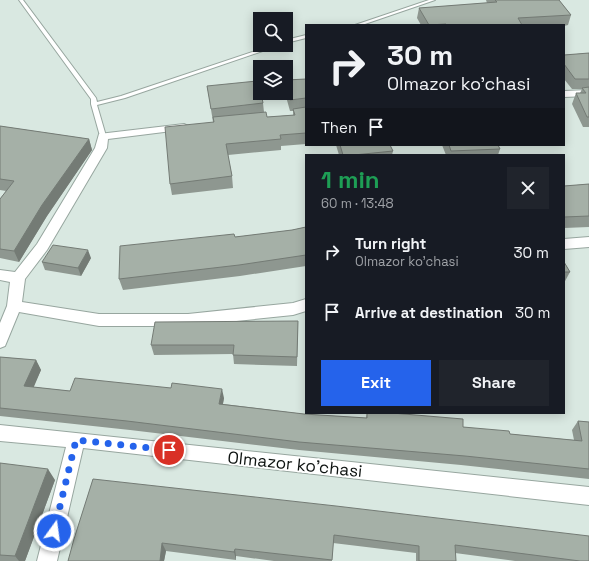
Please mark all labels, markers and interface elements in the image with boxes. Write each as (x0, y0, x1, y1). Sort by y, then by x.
map controls (253, 12, 293, 100)
button: search (253, 12, 293, 52)
text: 30 m (387, 37, 453, 73)
icon: right (321, 40, 373, 92)
button: layers (253, 60, 293, 100)
text: Olmazor ko'chasi (387, 72, 531, 95)
icon: arrive (365, 116, 387, 138)
text: Then (321, 118, 357, 137)
text: 1 min (321, 164, 380, 195)
button: close (507, 167, 549, 209)
text: 60 m · 13:48 (321, 195, 394, 212)
text: Turn right (355, 234, 426, 253)
icon: right (321, 241, 343, 263)
text: 30 m (514, 243, 549, 262)
text: Olmazor ko'chasi (355, 253, 459, 270)
icon: arrive (321, 301, 343, 323)
text: Arrive at destination (355, 303, 503, 322)
text: 30 m (515, 303, 550, 322)
button: Exit (321, 360, 431, 406)
button: Share (439, 360, 549, 406)
pin (152, 433, 186, 467)
icon: arrive (158, 439, 180, 461)
street label: Olmazor ko'chasi (226, 446, 364, 482)
position arrow (33, 510, 75, 552)

